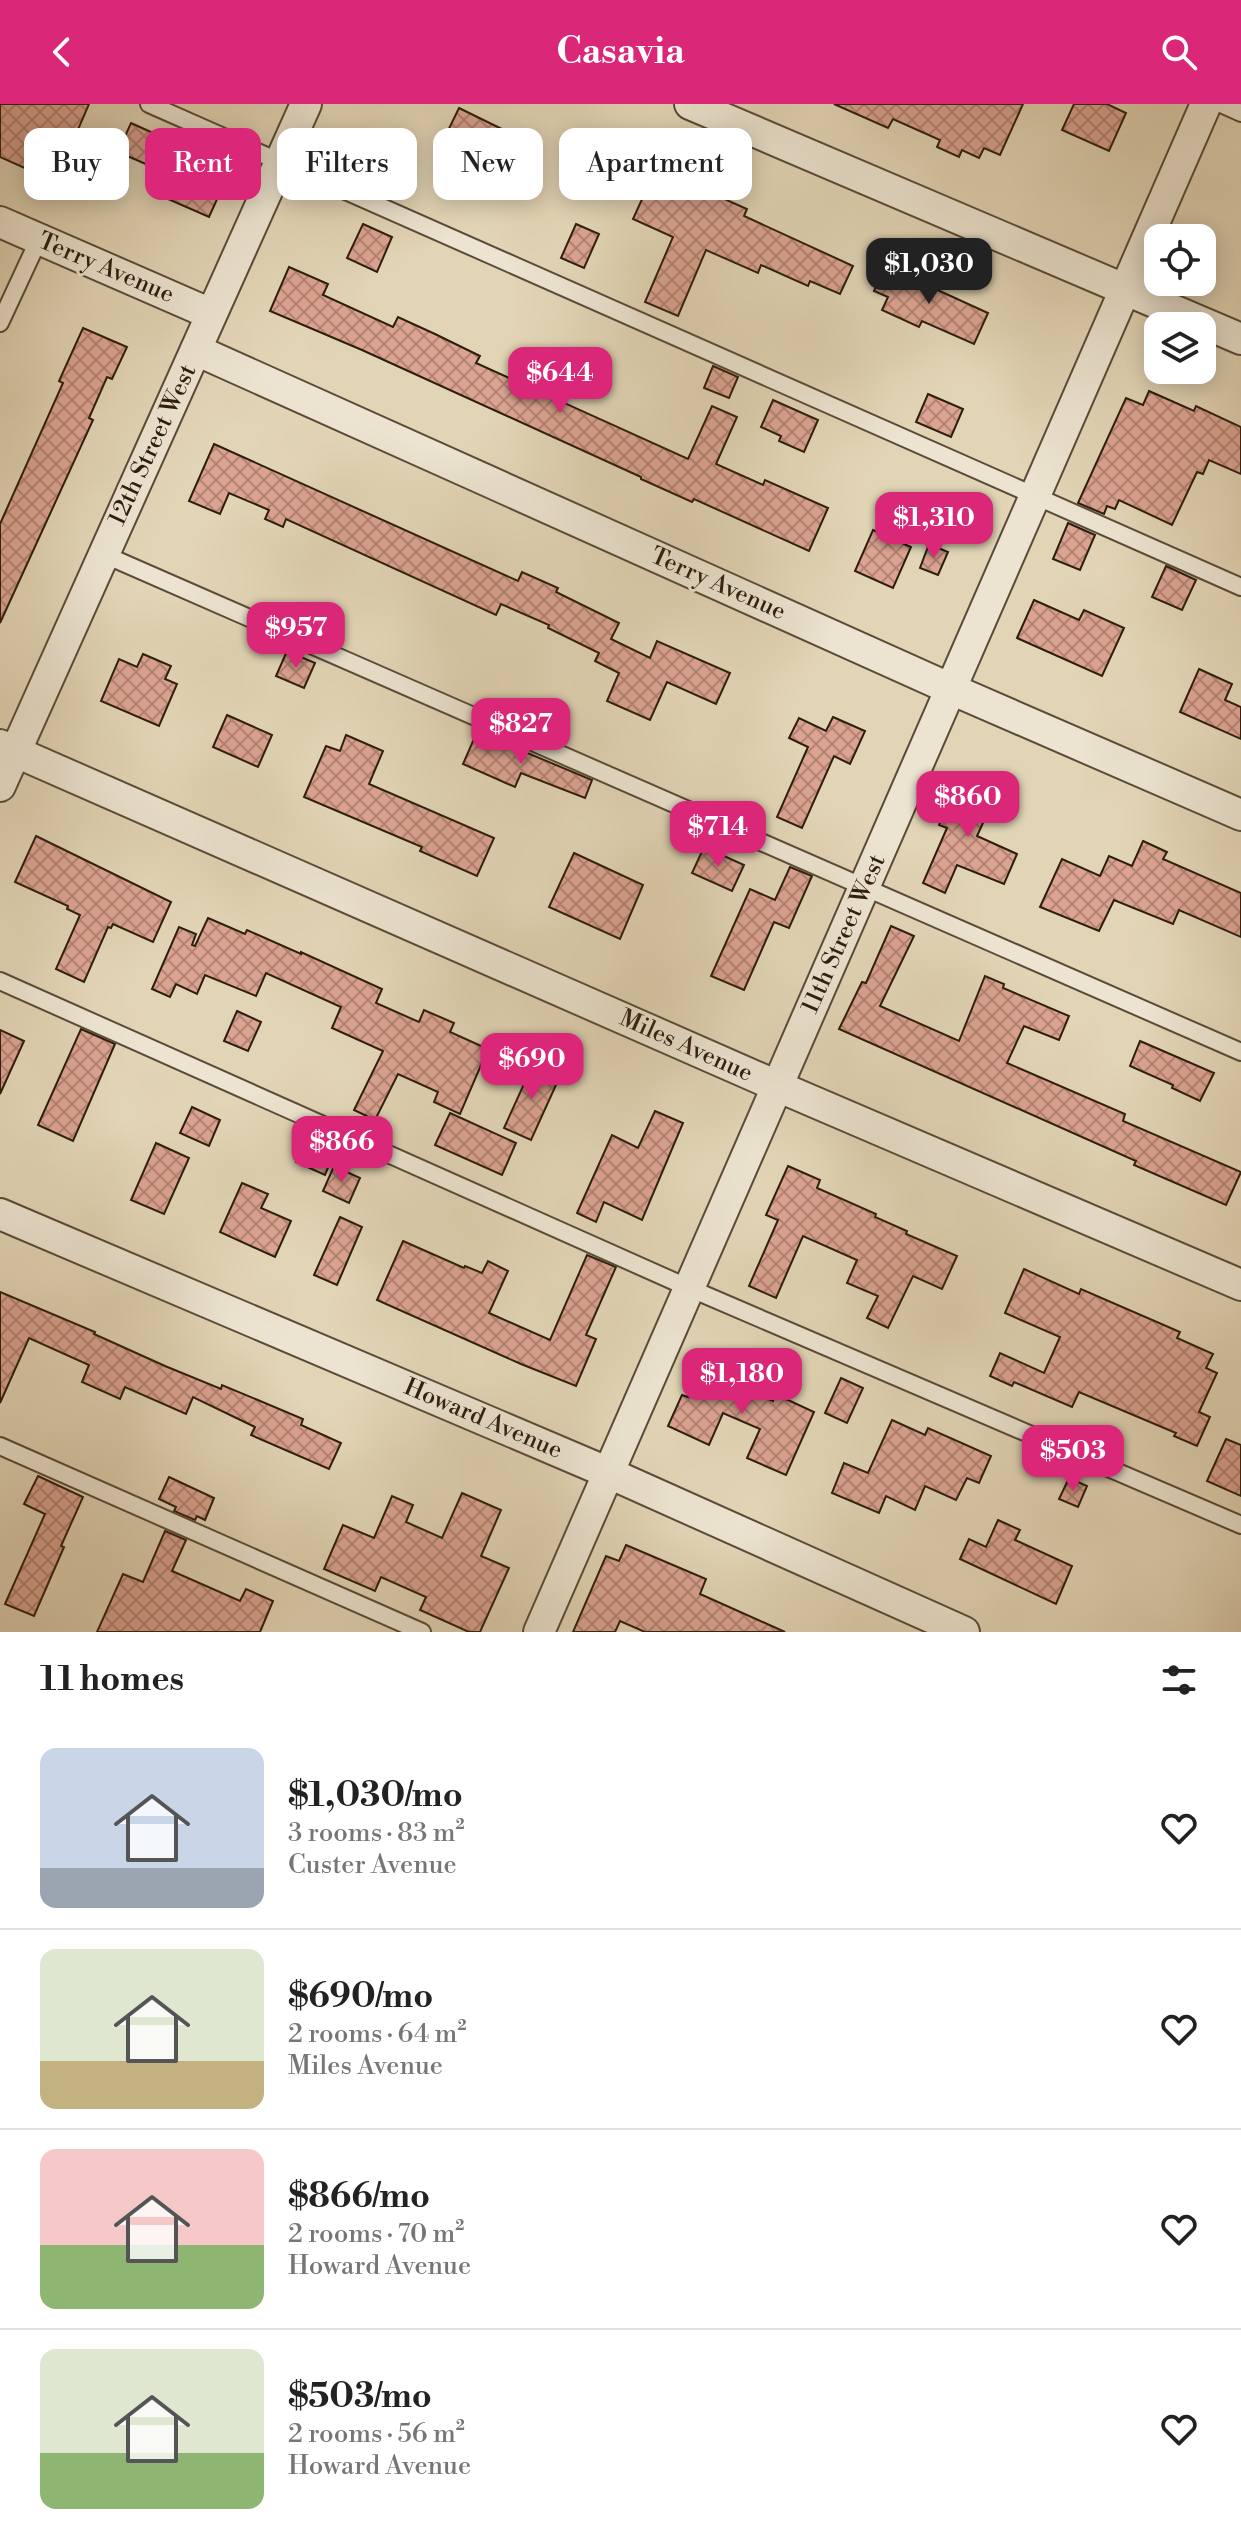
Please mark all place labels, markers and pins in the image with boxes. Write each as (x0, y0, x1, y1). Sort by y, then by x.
pin: $1,030 (864, 238, 994, 306)
pin: $644 (513, 347, 607, 415)
pin: $1,310 (869, 492, 999, 560)
pin: $957 (249, 602, 343, 670)
pin: $827 (474, 698, 568, 766)
pin: $860 (921, 771, 1015, 839)
pin: $714 (671, 801, 765, 869)
pin: $690 (485, 1033, 579, 1101)
pin: $866 (295, 1116, 389, 1184)
pin: $1,180 (677, 1348, 807, 1416)
pin: $503 (1026, 1425, 1120, 1493)

